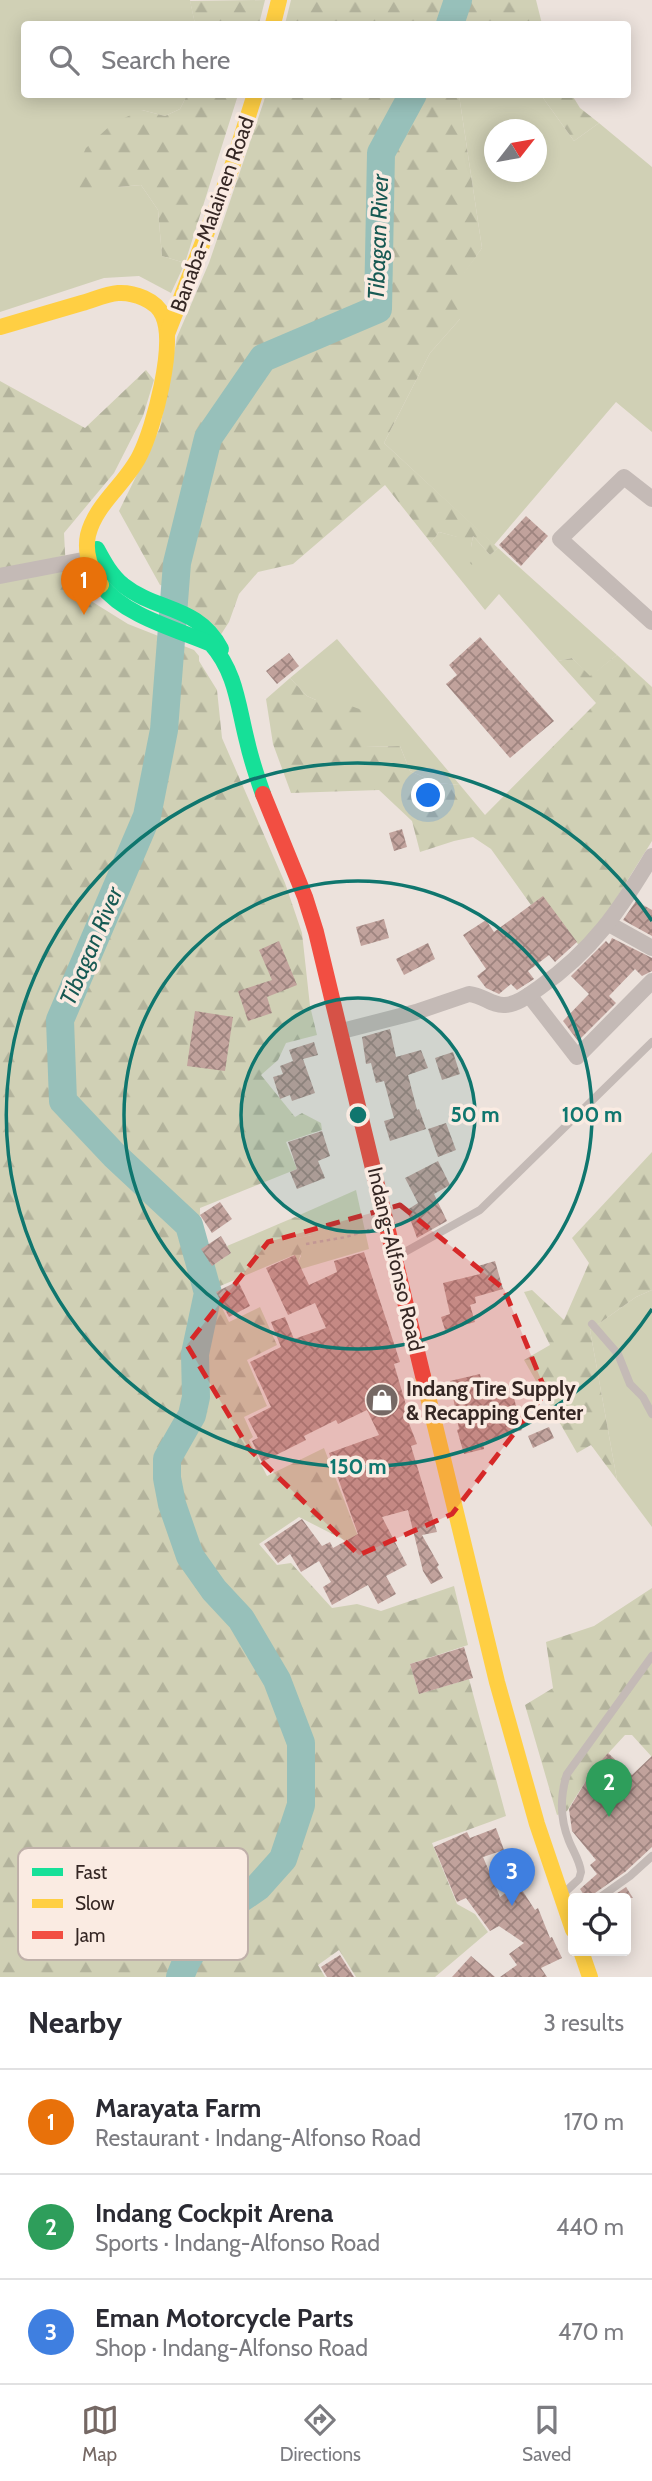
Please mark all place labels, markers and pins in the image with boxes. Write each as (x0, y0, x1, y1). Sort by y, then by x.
pin: 1 (61, 557, 107, 615)
centre of rings (346, 1103, 370, 1127)
place label: Indang Tire Supply & Recapping Center (406, 1376, 583, 1425)
shop icon: Indang Tire Supply & Recapping Center (363, 1381, 401, 1419)
pin: 2 (586, 1759, 632, 1817)
pin: 3 (489, 1848, 535, 1906)

